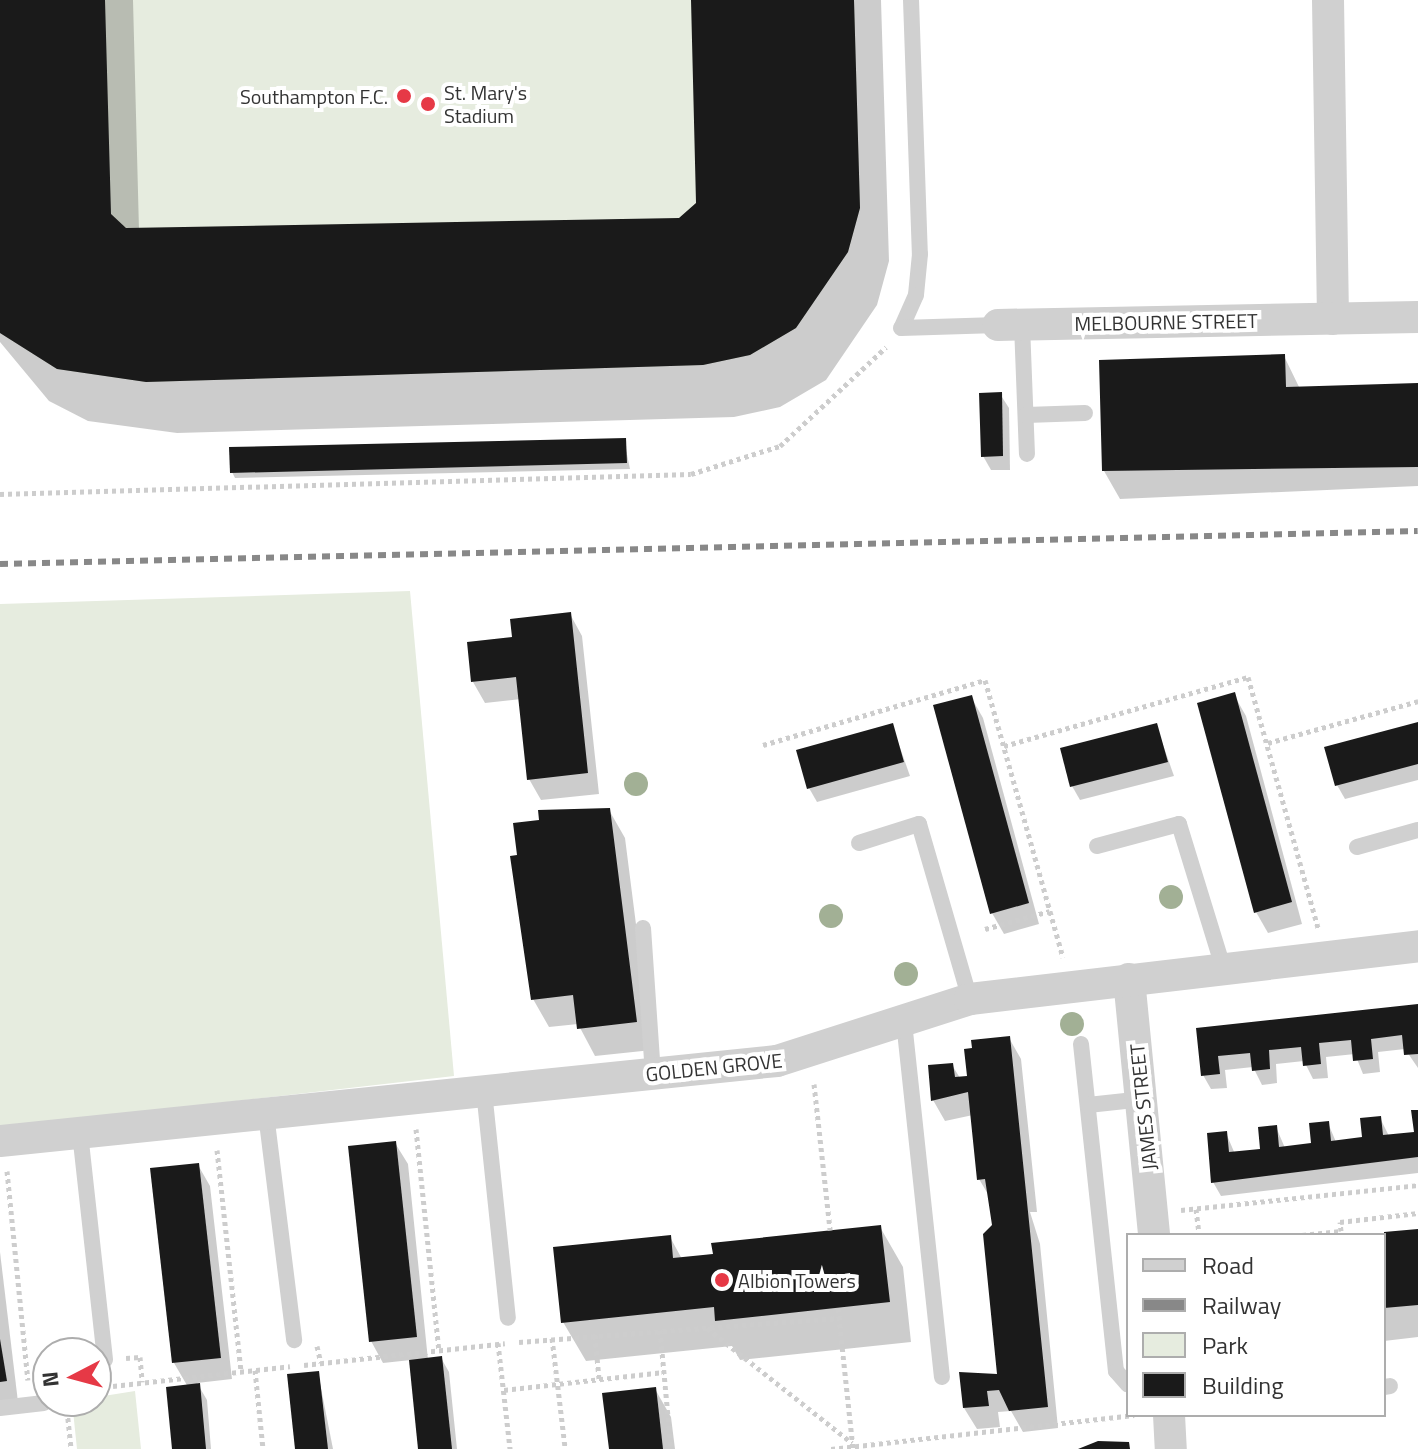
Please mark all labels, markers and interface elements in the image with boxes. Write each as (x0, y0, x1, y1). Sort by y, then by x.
place label: St. Mary's Stadium (444, 80, 527, 127)
place label: Southampton F.C. (240, 84, 388, 108)
marker: Southampton F.C. (395, 87, 413, 105)
marker: St. Mary's Stadium (419, 95, 437, 113)
street label: MELBOURNE STREET (1074, 308, 1258, 336)
street label: JAMES STREET (1124, 1043, 1162, 1171)
street label: GOLDEN GROVE (644, 1048, 784, 1086)
legend (1126, 1233, 1386, 1417)
text: Road (1202, 1247, 1254, 1283)
place label: Albion Towers (738, 1268, 856, 1292)
marker: Albion Towers (713, 1271, 731, 1289)
text: Railway (1202, 1287, 1281, 1323)
text: Park (1202, 1327, 1248, 1363)
north arrow (32, 1337, 112, 1417)
text: Building (1202, 1367, 1284, 1403)
text: N (32, 1370, 68, 1389)

